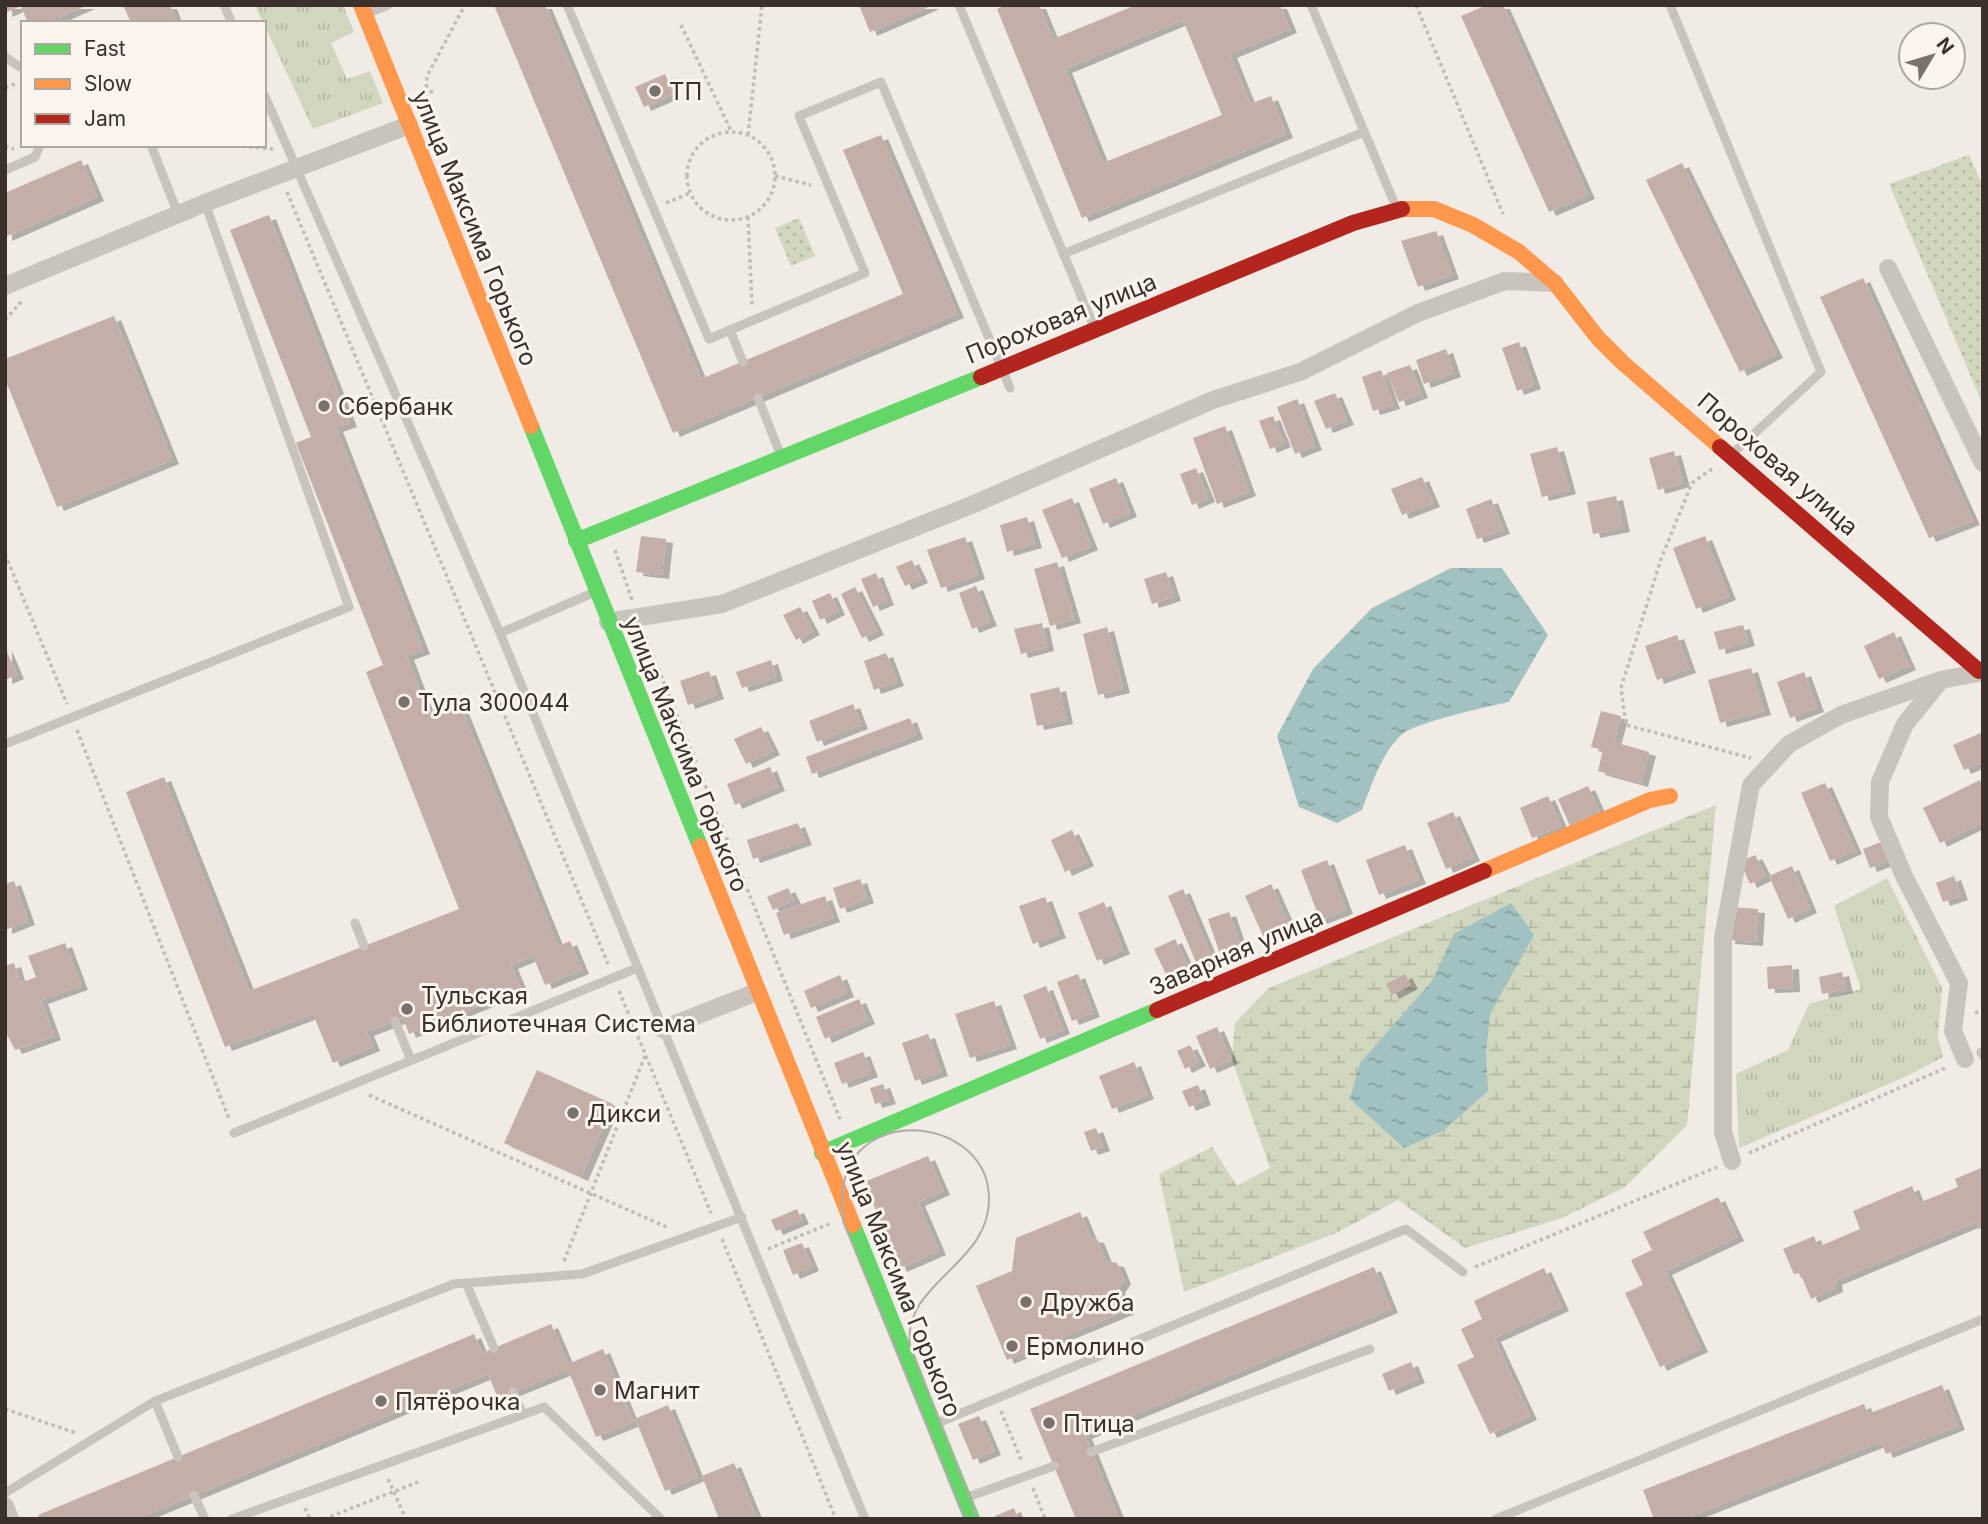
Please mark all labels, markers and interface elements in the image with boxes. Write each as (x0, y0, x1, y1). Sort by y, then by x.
legend (21, 21, 266, 147)
north arrow (1897, 21, 1967, 91)
text: N (1931, 33, 1959, 59)
text: Fast (84, 36, 126, 61)
text: Slow (84, 71, 132, 96)
place label: ТП (669, 77, 702, 106)
marker: ТП (647, 83, 663, 99)
street label: улица Максима Горького (406, 86, 544, 370)
text: Jam (84, 106, 126, 131)
street label: Пороховая улица (961, 267, 1161, 369)
street label: Пороховая улица (1692, 386, 1864, 542)
place label: Сбербанк (338, 392, 453, 421)
marker: Сбербанк (316, 398, 332, 414)
street label: улица Максима Горького (617, 612, 755, 896)
place label: Тула 300044 (418, 688, 570, 717)
marker: Тула 300044 (396, 694, 412, 710)
street label: Заварная улица (1145, 902, 1327, 1002)
place label: Тульская Библиотечная Система (421, 981, 696, 1038)
marker: Тульская Библиотечная Система (399, 1001, 415, 1017)
place label: Дикси (587, 1099, 661, 1128)
marker: Дикси (565, 1105, 581, 1121)
street label: улица Максима Горького (830, 1137, 968, 1421)
place label: Дружба (1040, 1288, 1135, 1317)
marker: Дружба (1018, 1294, 1034, 1310)
place label: Ермолино (1026, 1332, 1145, 1361)
marker: Ермолино (1004, 1338, 1020, 1354)
place label: Магнит (614, 1376, 700, 1405)
marker: Магнит (592, 1382, 608, 1398)
place label: Пятёрочка (395, 1387, 521, 1416)
marker: Пятёрочка (373, 1393, 389, 1409)
place label: Птица (1063, 1409, 1135, 1438)
marker: Птица (1041, 1415, 1057, 1431)

